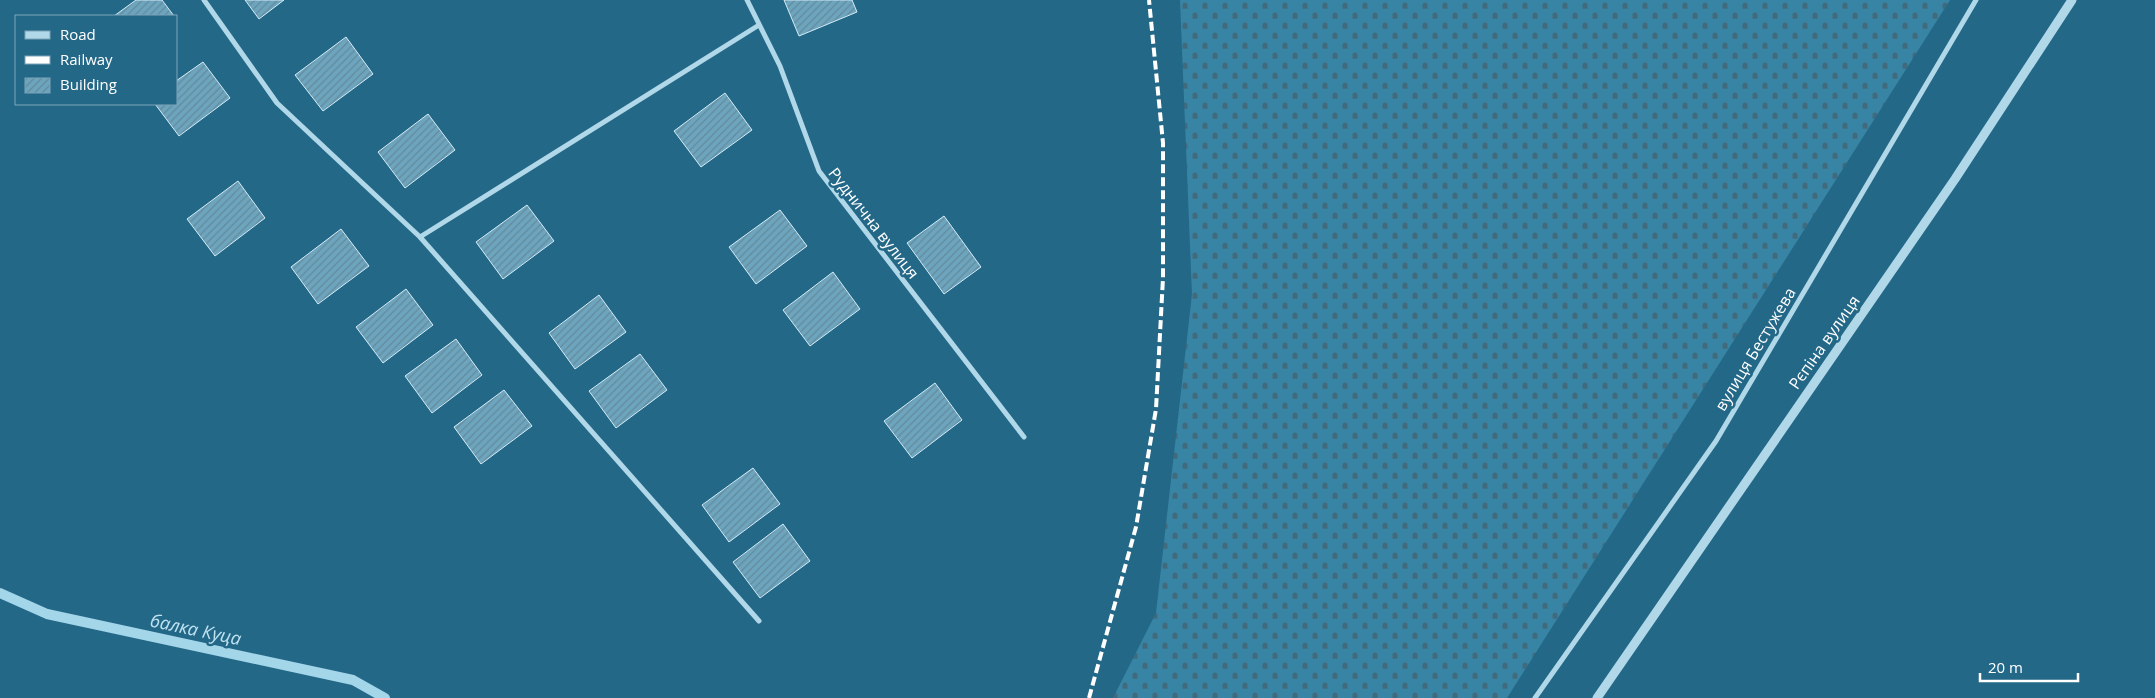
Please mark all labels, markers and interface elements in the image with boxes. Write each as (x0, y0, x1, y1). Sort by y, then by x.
legend (15, 15, 178, 105)
text: Road (60, 24, 96, 44)
text: Railway (60, 49, 113, 69)
text: Building (60, 74, 117, 94)
street label: Руднична вулиця (824, 163, 924, 283)
street label: вулиця Бестужева (1709, 283, 1801, 415)
street label: Рєпіна вулиця (1783, 291, 1865, 393)
water label: балка Куца (148, 608, 244, 650)
scale bar (1980, 650, 2078, 682)
text: 20 m (1988, 657, 2023, 677)

